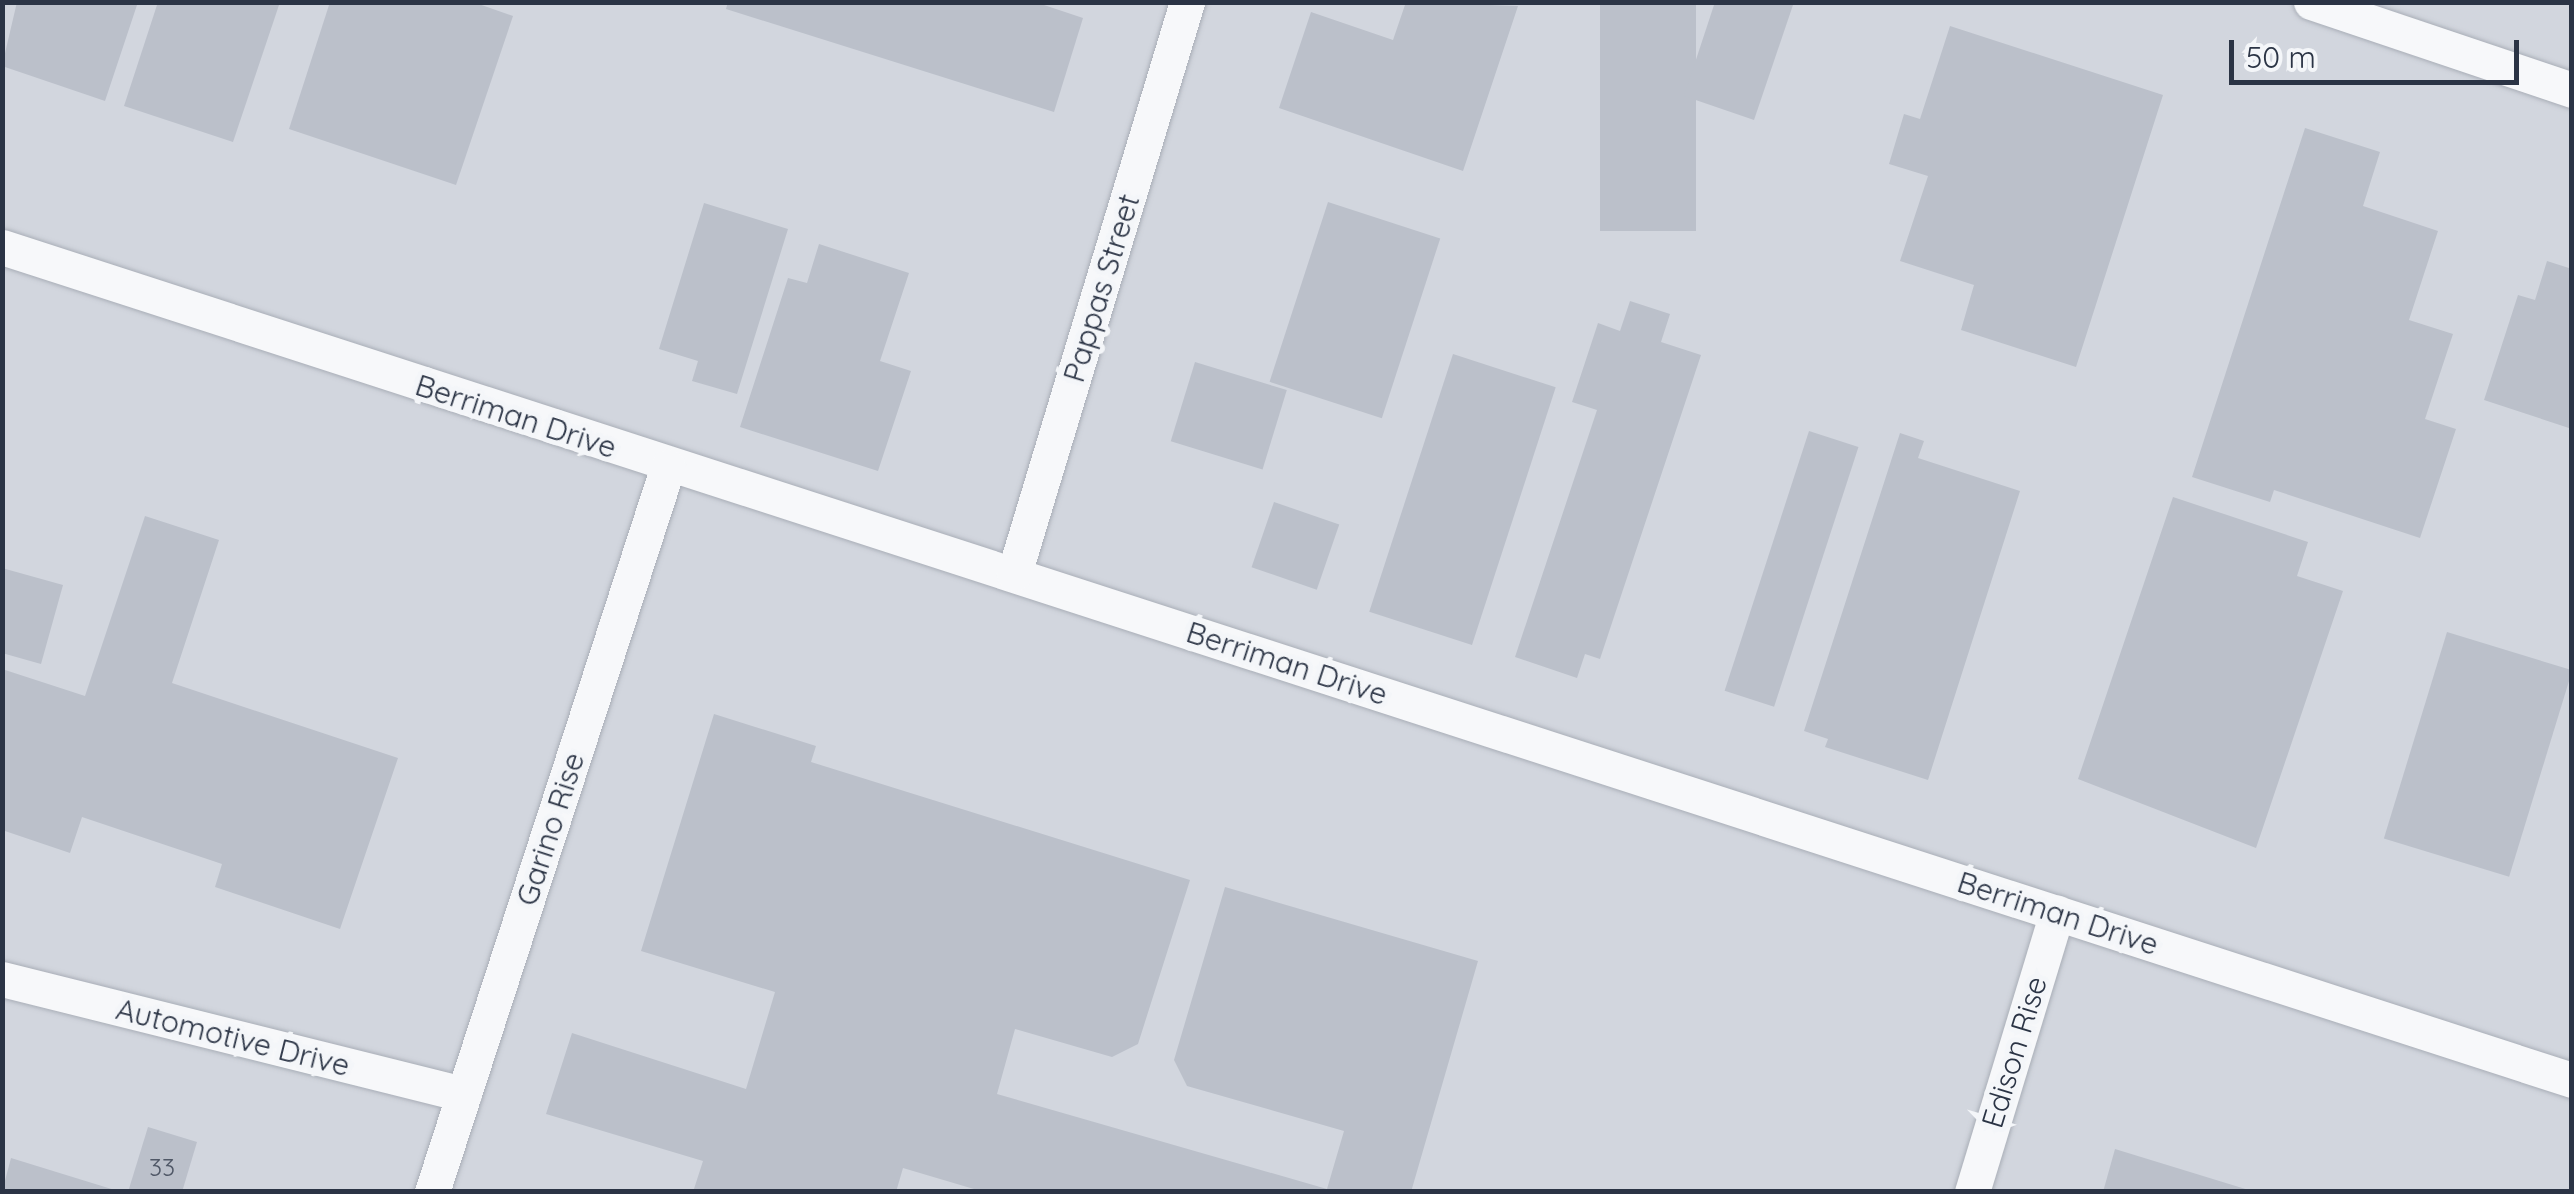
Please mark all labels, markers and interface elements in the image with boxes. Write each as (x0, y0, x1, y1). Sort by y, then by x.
scale bar (2234, 20, 2524, 82)
text: 50 m (2246, 38, 2316, 76)
street label: Pappas Street (1055, 190, 1147, 386)
street label: Berriman Drive (411, 367, 621, 465)
street label: Berriman Drive (1182, 614, 1392, 712)
street label: Garino Rise (508, 748, 592, 910)
street label: Berriman Drive (1953, 864, 2163, 962)
street label: Edison Rise (1974, 972, 2054, 1132)
street label: Automotive Drive (112, 991, 354, 1083)
house number: 33 (149, 1152, 175, 1182)

